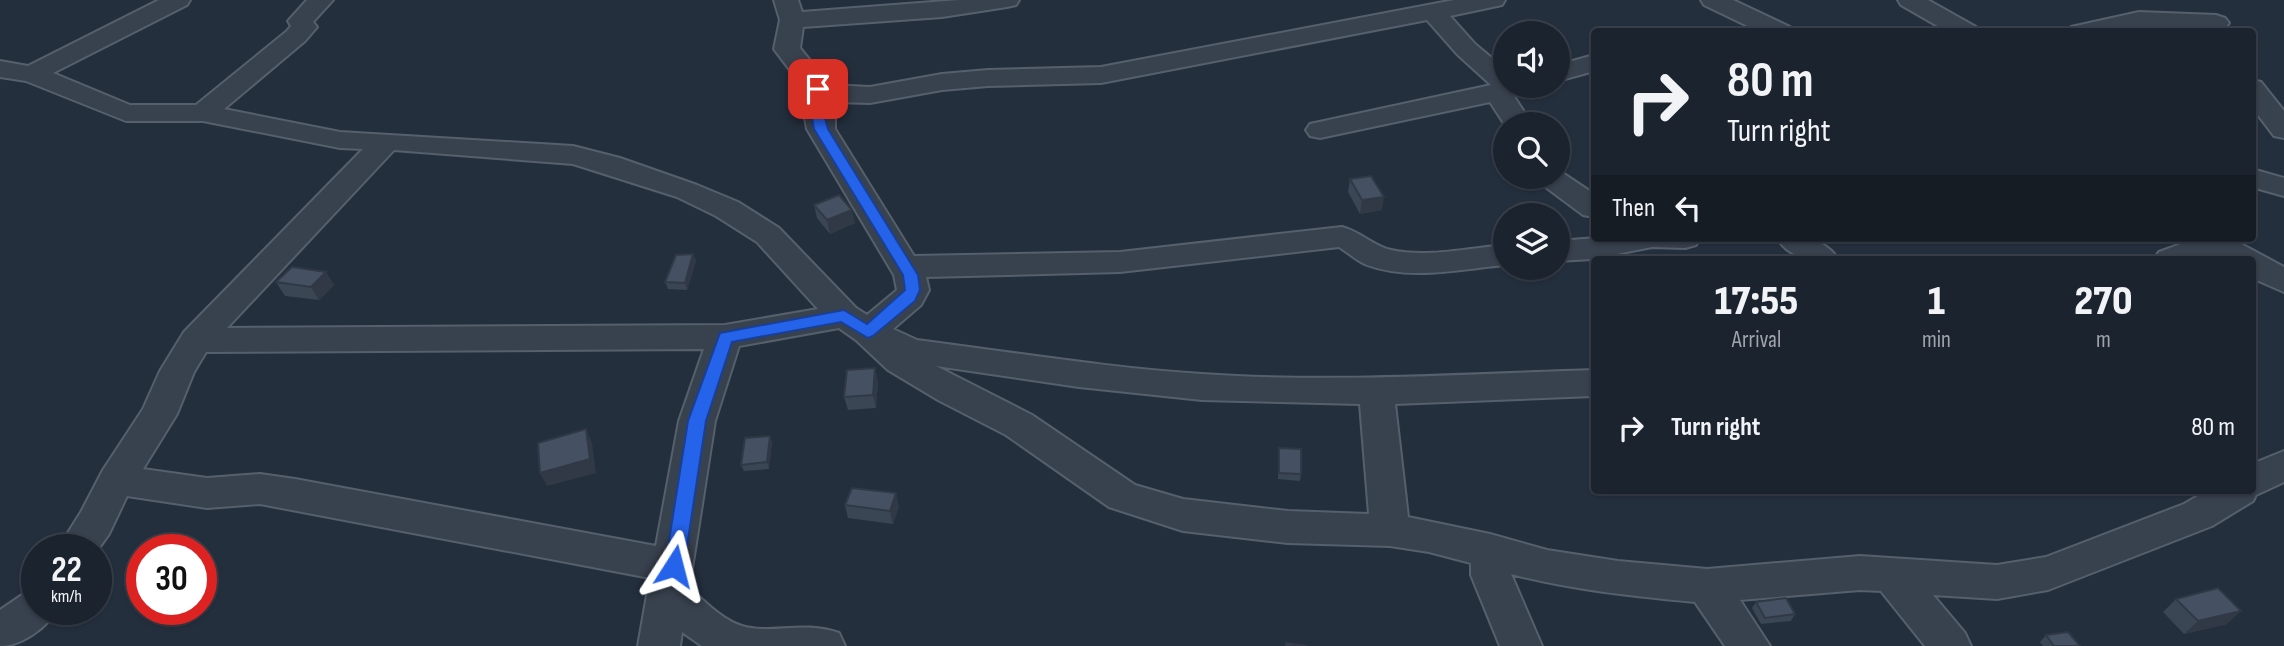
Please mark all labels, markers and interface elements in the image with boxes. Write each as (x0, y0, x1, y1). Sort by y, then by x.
map controls (1493, 21, 1570, 280)
button: sound (1493, 21, 1570, 98)
text: 80 m (1727, 52, 1814, 111)
icon: right (1612, 56, 1703, 147)
pin (788, 59, 848, 119)
icon: arrive (799, 70, 837, 108)
button: search (1493, 112, 1570, 189)
text: Turn right (1727, 112, 1831, 151)
icon: left (1669, 189, 1707, 227)
text: Then (1612, 193, 1655, 224)
button: layers (1493, 203, 1570, 280)
text: 17:55 (1714, 276, 1798, 327)
text: 1 (1928, 276, 1945, 327)
text: 270 (2074, 276, 2133, 327)
text: Arrival (1732, 326, 1781, 354)
text: min (1922, 326, 1951, 354)
text: m (2096, 326, 2111, 354)
icon: right (1612, 409, 1650, 447)
text: Turn right (1671, 412, 1760, 443)
text: 80 m (2191, 412, 2235, 443)
position arrow (637, 529, 711, 603)
speed limit sign: 30 (126, 534, 217, 625)
text: 22 (51, 549, 82, 592)
text: km/h (51, 586, 82, 607)

